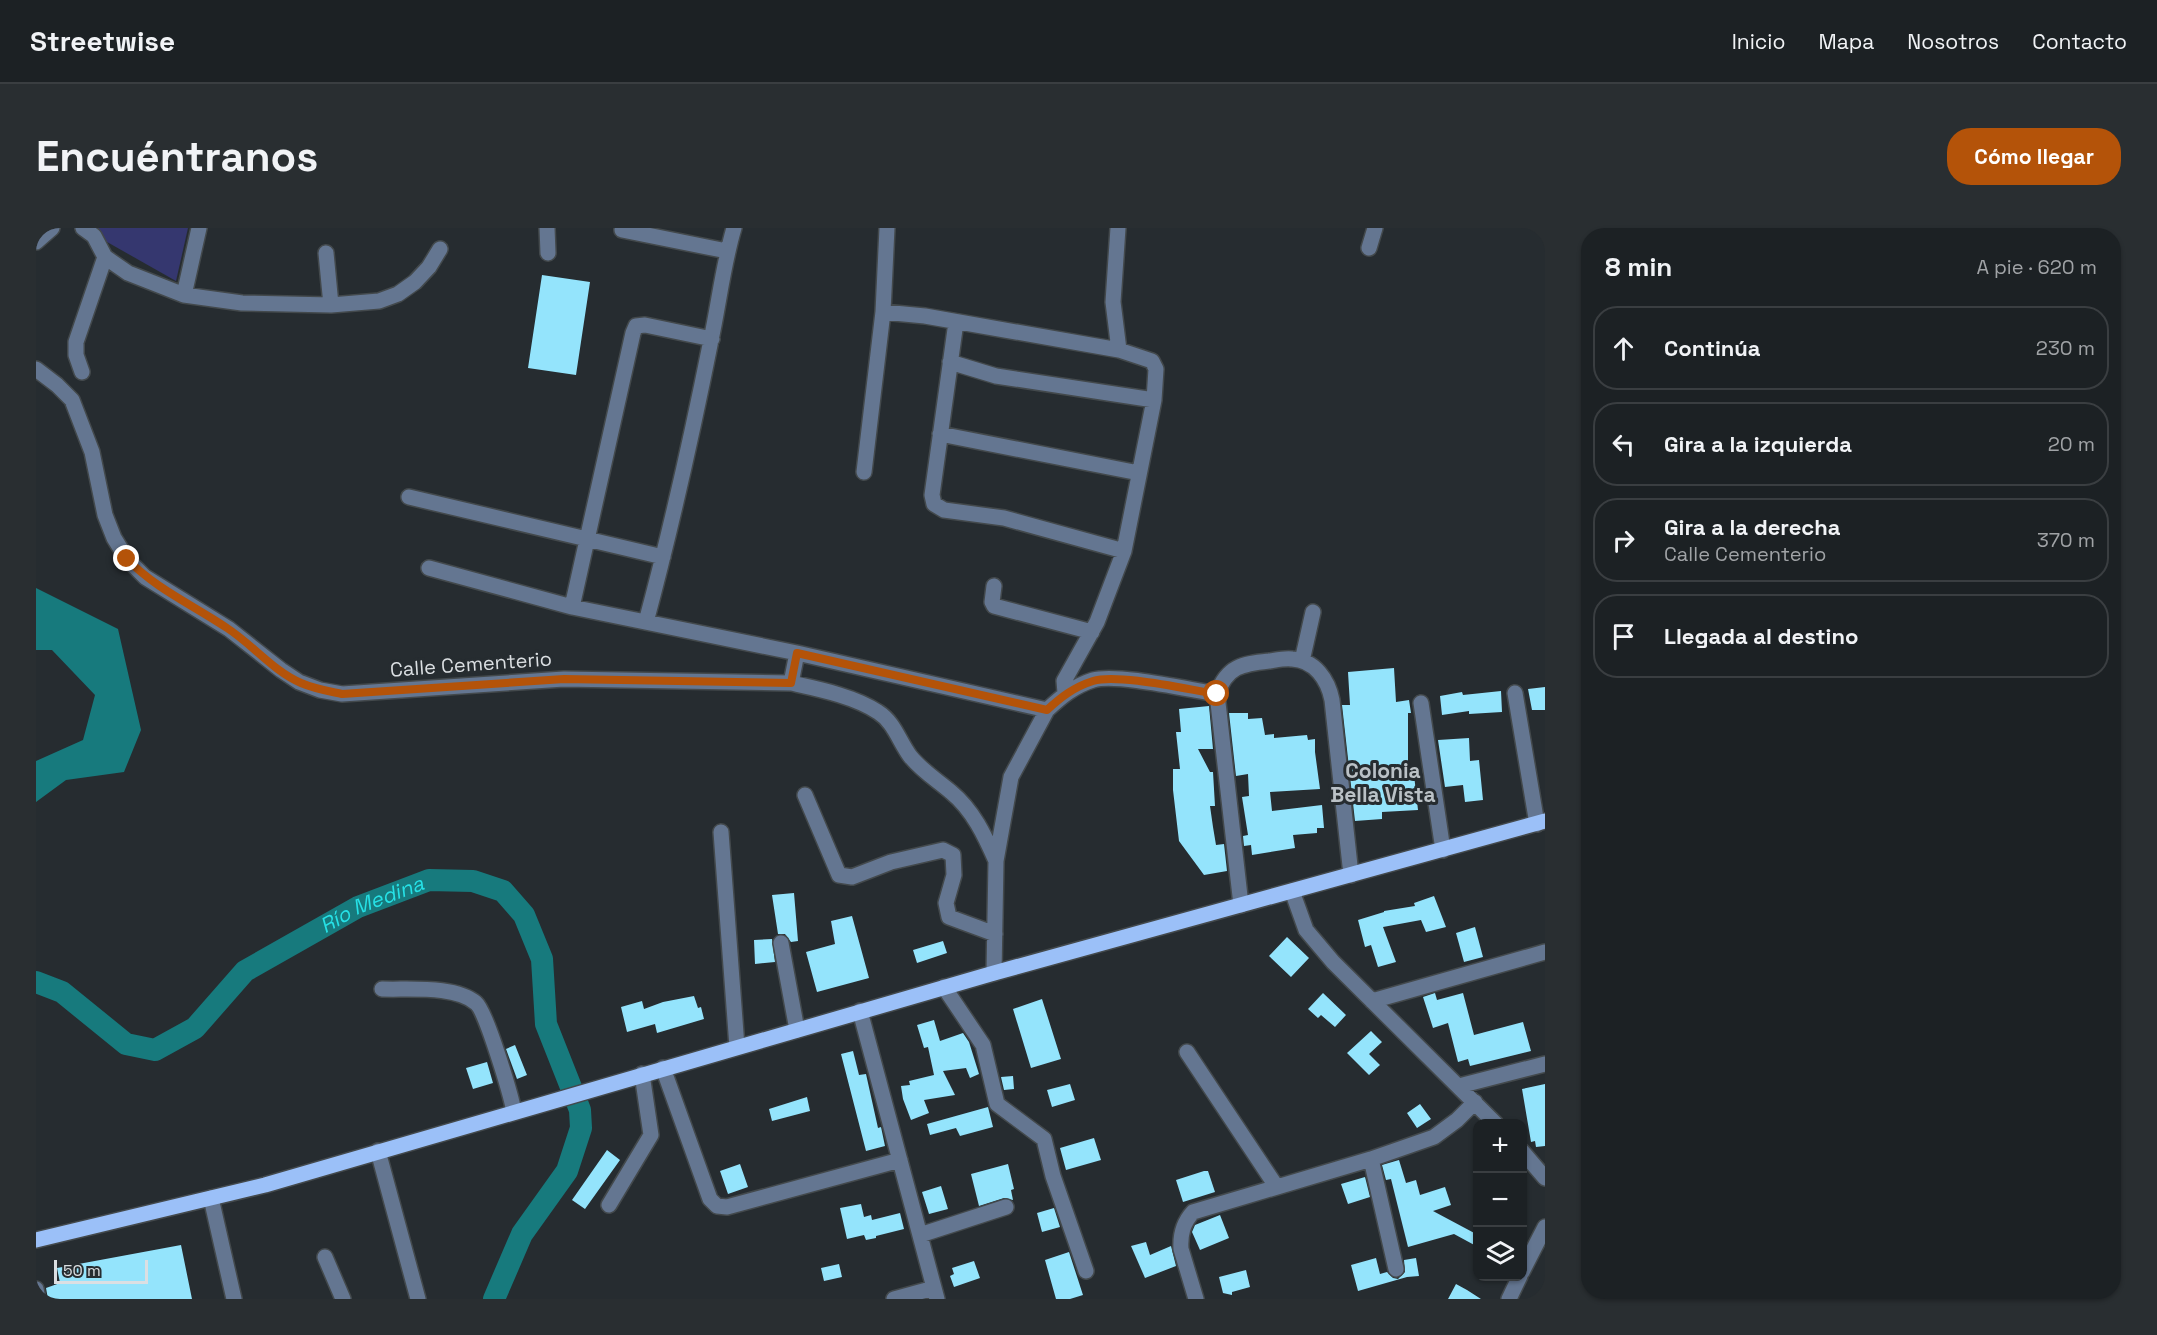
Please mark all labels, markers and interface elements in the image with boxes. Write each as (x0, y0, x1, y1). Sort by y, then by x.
text: Streetwise (30, 23, 175, 59)
text: Inicio (1732, 28, 1786, 55)
text: Mapa (1819, 28, 1874, 55)
text: Nosotros (1907, 28, 1999, 55)
text: Contacto (2032, 28, 2127, 55)
button: Cómo llegar (1947, 128, 2121, 185)
text: Encuéntranos (36, 130, 318, 183)
text: 8 min (1605, 250, 1672, 284)
text: A pie · 620 m (1977, 254, 2097, 280)
icon: ahead (1607, 332, 1640, 365)
text: Continúa (1664, 334, 1760, 362)
text: 230 m (2036, 335, 2095, 361)
icon: left (1607, 428, 1640, 461)
text: Gira a la izquierda (1664, 430, 1852, 458)
text: 20 m (2048, 431, 2095, 457)
text: Gira a la derecha (1664, 513, 1841, 541)
icon: right (1607, 524, 1640, 557)
text: 370 m (2037, 527, 2095, 553)
text: Calle Cementerio (1664, 541, 1826, 567)
route end (113, 545, 139, 571)
icon: arrive (1607, 620, 1640, 653)
text: Llegada al destino (1664, 622, 1858, 650)
street label: Calle Cementerio (389, 645, 553, 683)
route start (1203, 680, 1229, 706)
district label: Colonia Bella Vista (1330, 757, 1436, 808)
water label: Río Medina (315, 869, 428, 939)
map controls (1473, 1119, 1527, 1281)
button: + (1473, 1119, 1527, 1173)
button: − (1473, 1173, 1527, 1227)
button: layers (1473, 1227, 1527, 1281)
scale bar (54, 1257, 148, 1284)
text: 50 m (63, 1260, 101, 1281)

